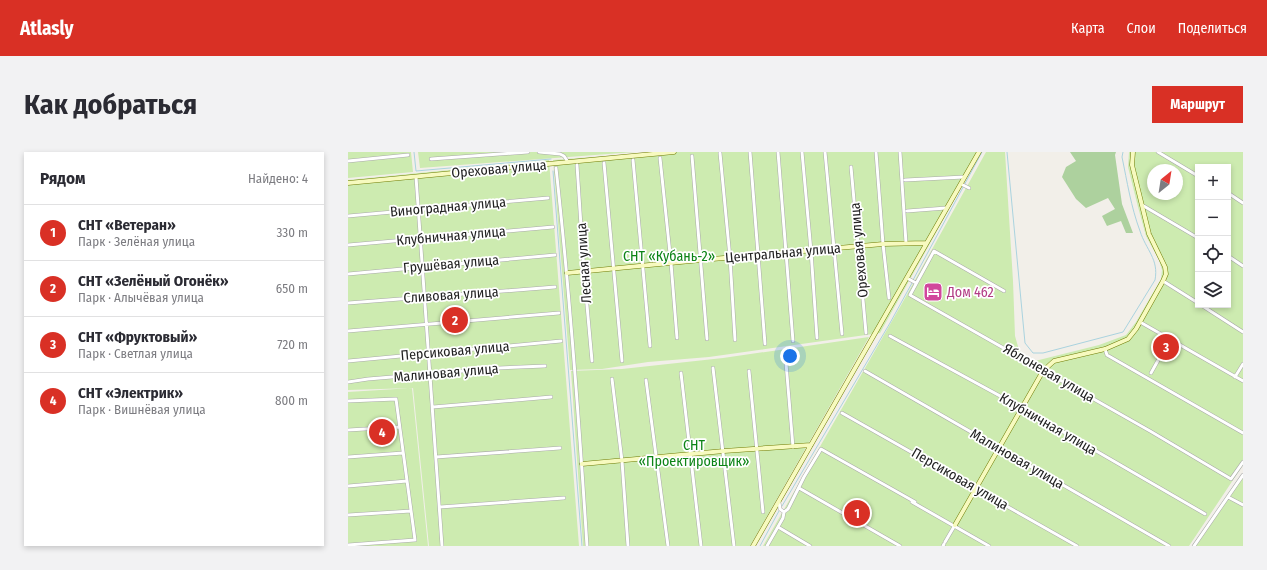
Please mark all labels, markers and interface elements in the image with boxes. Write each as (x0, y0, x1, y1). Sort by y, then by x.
text: Atlasly (20, 17, 74, 40)
text: Карта (1071, 20, 1105, 37)
text: Слои (1127, 20, 1156, 37)
text: Поделиться (1178, 20, 1247, 37)
button: Маршрут (1152, 86, 1243, 123)
text: Как добраться (24, 88, 197, 121)
street label: Ореховая улица (451, 156, 547, 182)
north arrow (1147, 164, 1183, 200)
map controls (1195, 164, 1231, 308)
button: + (1195, 164, 1231, 200)
text: Рядом (40, 168, 85, 189)
text: Найдено: 4 (248, 171, 308, 186)
street label: Виноградная улица (389, 193, 507, 221)
button: − (1195, 200, 1231, 236)
street label: Ореховая улица (846, 202, 872, 298)
text: СНТ «Ветеран» (78, 216, 176, 234)
street label: Лесная улица (573, 222, 595, 304)
street label: Клубничная улица (396, 223, 507, 249)
text: 1 (50, 225, 56, 240)
text: 330 m (276, 225, 308, 240)
text: Парк · Зелёная улица (78, 234, 195, 249)
button: locate (1195, 236, 1231, 272)
street label: Центральная улица (724, 239, 842, 267)
park label: СНТ «Кубань-2» (623, 248, 715, 265)
street label: Грушёвая улица (402, 251, 500, 277)
text: СНТ «Зелёный Огонёк» (78, 272, 229, 290)
button: layers (1195, 272, 1231, 308)
text: 2 (50, 281, 56, 296)
text: 650 m (276, 281, 308, 296)
hotel icon: Дом 462 (922, 281, 944, 303)
street label: Сливовая улица (403, 283, 499, 307)
place label: Дом 462 (946, 284, 994, 301)
text: Парк · Алычёвая улица (78, 290, 204, 305)
pin: 2 (442, 305, 468, 335)
text: СНТ «Фруктовый» (78, 328, 197, 346)
pin: 3 (1153, 332, 1179, 362)
text: 3 (50, 337, 56, 352)
text: 720 m (277, 337, 308, 352)
street label: Персиковая улица (400, 338, 510, 364)
street label: Яблоневая улица (1000, 340, 1098, 406)
text: Парк · Светлая улица (78, 346, 193, 361)
your location (780, 346, 800, 366)
street label: Малиновая улица (393, 360, 499, 386)
text: СНТ «Электрик» (78, 384, 183, 402)
street label: Клубничная улица (996, 389, 1100, 459)
text: 4 (50, 393, 56, 408)
text: 800 m (275, 393, 308, 408)
text: Парк · Вишнёвая улица (78, 402, 206, 417)
pin: 4 (369, 417, 395, 447)
street label: Малиновая улица (967, 425, 1067, 493)
park label: СНТ «Проектировщик» (639, 437, 749, 470)
street label: Персиковая улица (908, 444, 1012, 514)
pin: 1 (844, 498, 870, 528)

